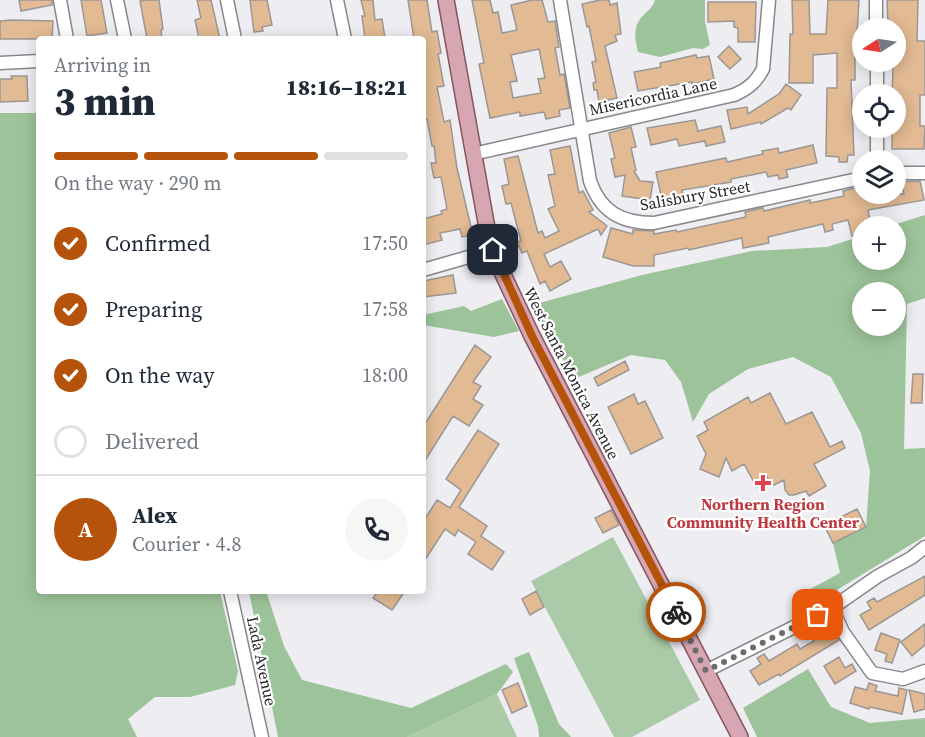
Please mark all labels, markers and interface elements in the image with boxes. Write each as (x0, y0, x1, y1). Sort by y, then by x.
north arrow (852, 18, 906, 72)
map controls (852, 18, 906, 336)
text: Arriving in (54, 51, 151, 79)
text: 18:16–18:21 (286, 72, 408, 102)
street label: Misericordia Lane (587, 72, 719, 120)
text: 3 min (54, 75, 156, 128)
button: locate (852, 84, 906, 138)
button: layers (852, 150, 906, 204)
text: On the way · 290 m (54, 169, 221, 197)
street label: Salisbury Street (638, 174, 752, 215)
button: + (852, 216, 906, 270)
pin (467, 224, 518, 275)
icon: check (54, 227, 87, 260)
text: Confirmed (105, 228, 210, 258)
text: 17:50 (362, 229, 408, 257)
icon: home (476, 233, 509, 266)
button: − (852, 282, 906, 336)
street label: West Santa Monica Avenue (519, 283, 625, 463)
icon: check (54, 293, 87, 326)
text: Preparing (105, 294, 202, 324)
text: 17:58 (362, 295, 408, 323)
icon: check (54, 359, 87, 392)
text: On the way (105, 360, 214, 390)
text: 18:00 (362, 361, 408, 389)
text: Delivered (105, 426, 199, 456)
marker: Northern Region Community Health Center (754, 474, 772, 492)
place label: Northern Region Community Health Center (667, 493, 860, 533)
button: phone (345, 498, 408, 561)
text: Alex (132, 500, 177, 530)
text: A (78, 514, 93, 544)
text: Courier · 4.8 (132, 530, 241, 558)
courier (646, 582, 706, 642)
pin (792, 589, 843, 640)
icon: bike (660, 596, 693, 629)
icon: bag (801, 598, 834, 631)
street label: Lada Avenue (242, 614, 282, 708)

